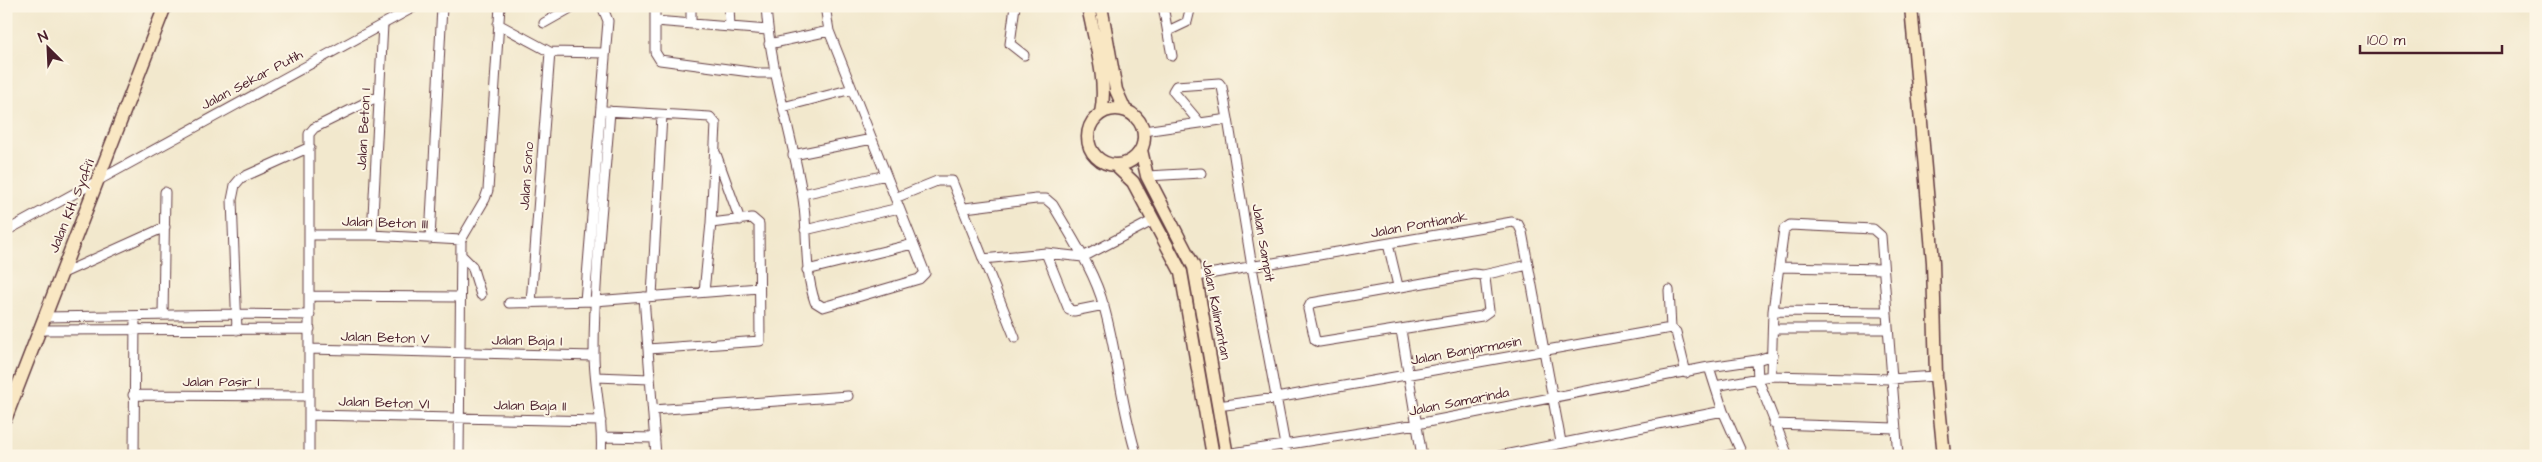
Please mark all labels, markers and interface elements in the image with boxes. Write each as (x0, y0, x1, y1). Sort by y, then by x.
north arrow (22, 22, 72, 72)
scale bar (2360, 22, 2502, 54)
text: N (35, 26, 51, 48)
text: 100 m (2367, 30, 2406, 51)
street label: Jalan Sekar Putih (197, 45, 307, 115)
street label: Jalan Beton I (352, 87, 376, 171)
street label: Jalan Sono (515, 141, 539, 211)
street label: Jalan KH. Syafi'i (44, 156, 100, 256)
street label: Jalan Sampit (1246, 202, 1280, 284)
street label: Jalan Pontianak (1369, 207, 1469, 243)
street label: Jalan Beton III (341, 211, 429, 235)
street label: Jalan Kalimantan (1197, 258, 1235, 362)
street label: Jalan Beton V (340, 326, 430, 350)
street label: Jalan Baja I (491, 330, 563, 352)
street label: Jalan Banjarmasin (1409, 331, 1523, 371)
street label: Jalan Pasir I (182, 372, 260, 392)
street label: Jalan Samarinda (1407, 382, 1511, 422)
street label: Jalan Beton VI (338, 391, 430, 415)
street label: Jalan Baja II (493, 395, 567, 417)

